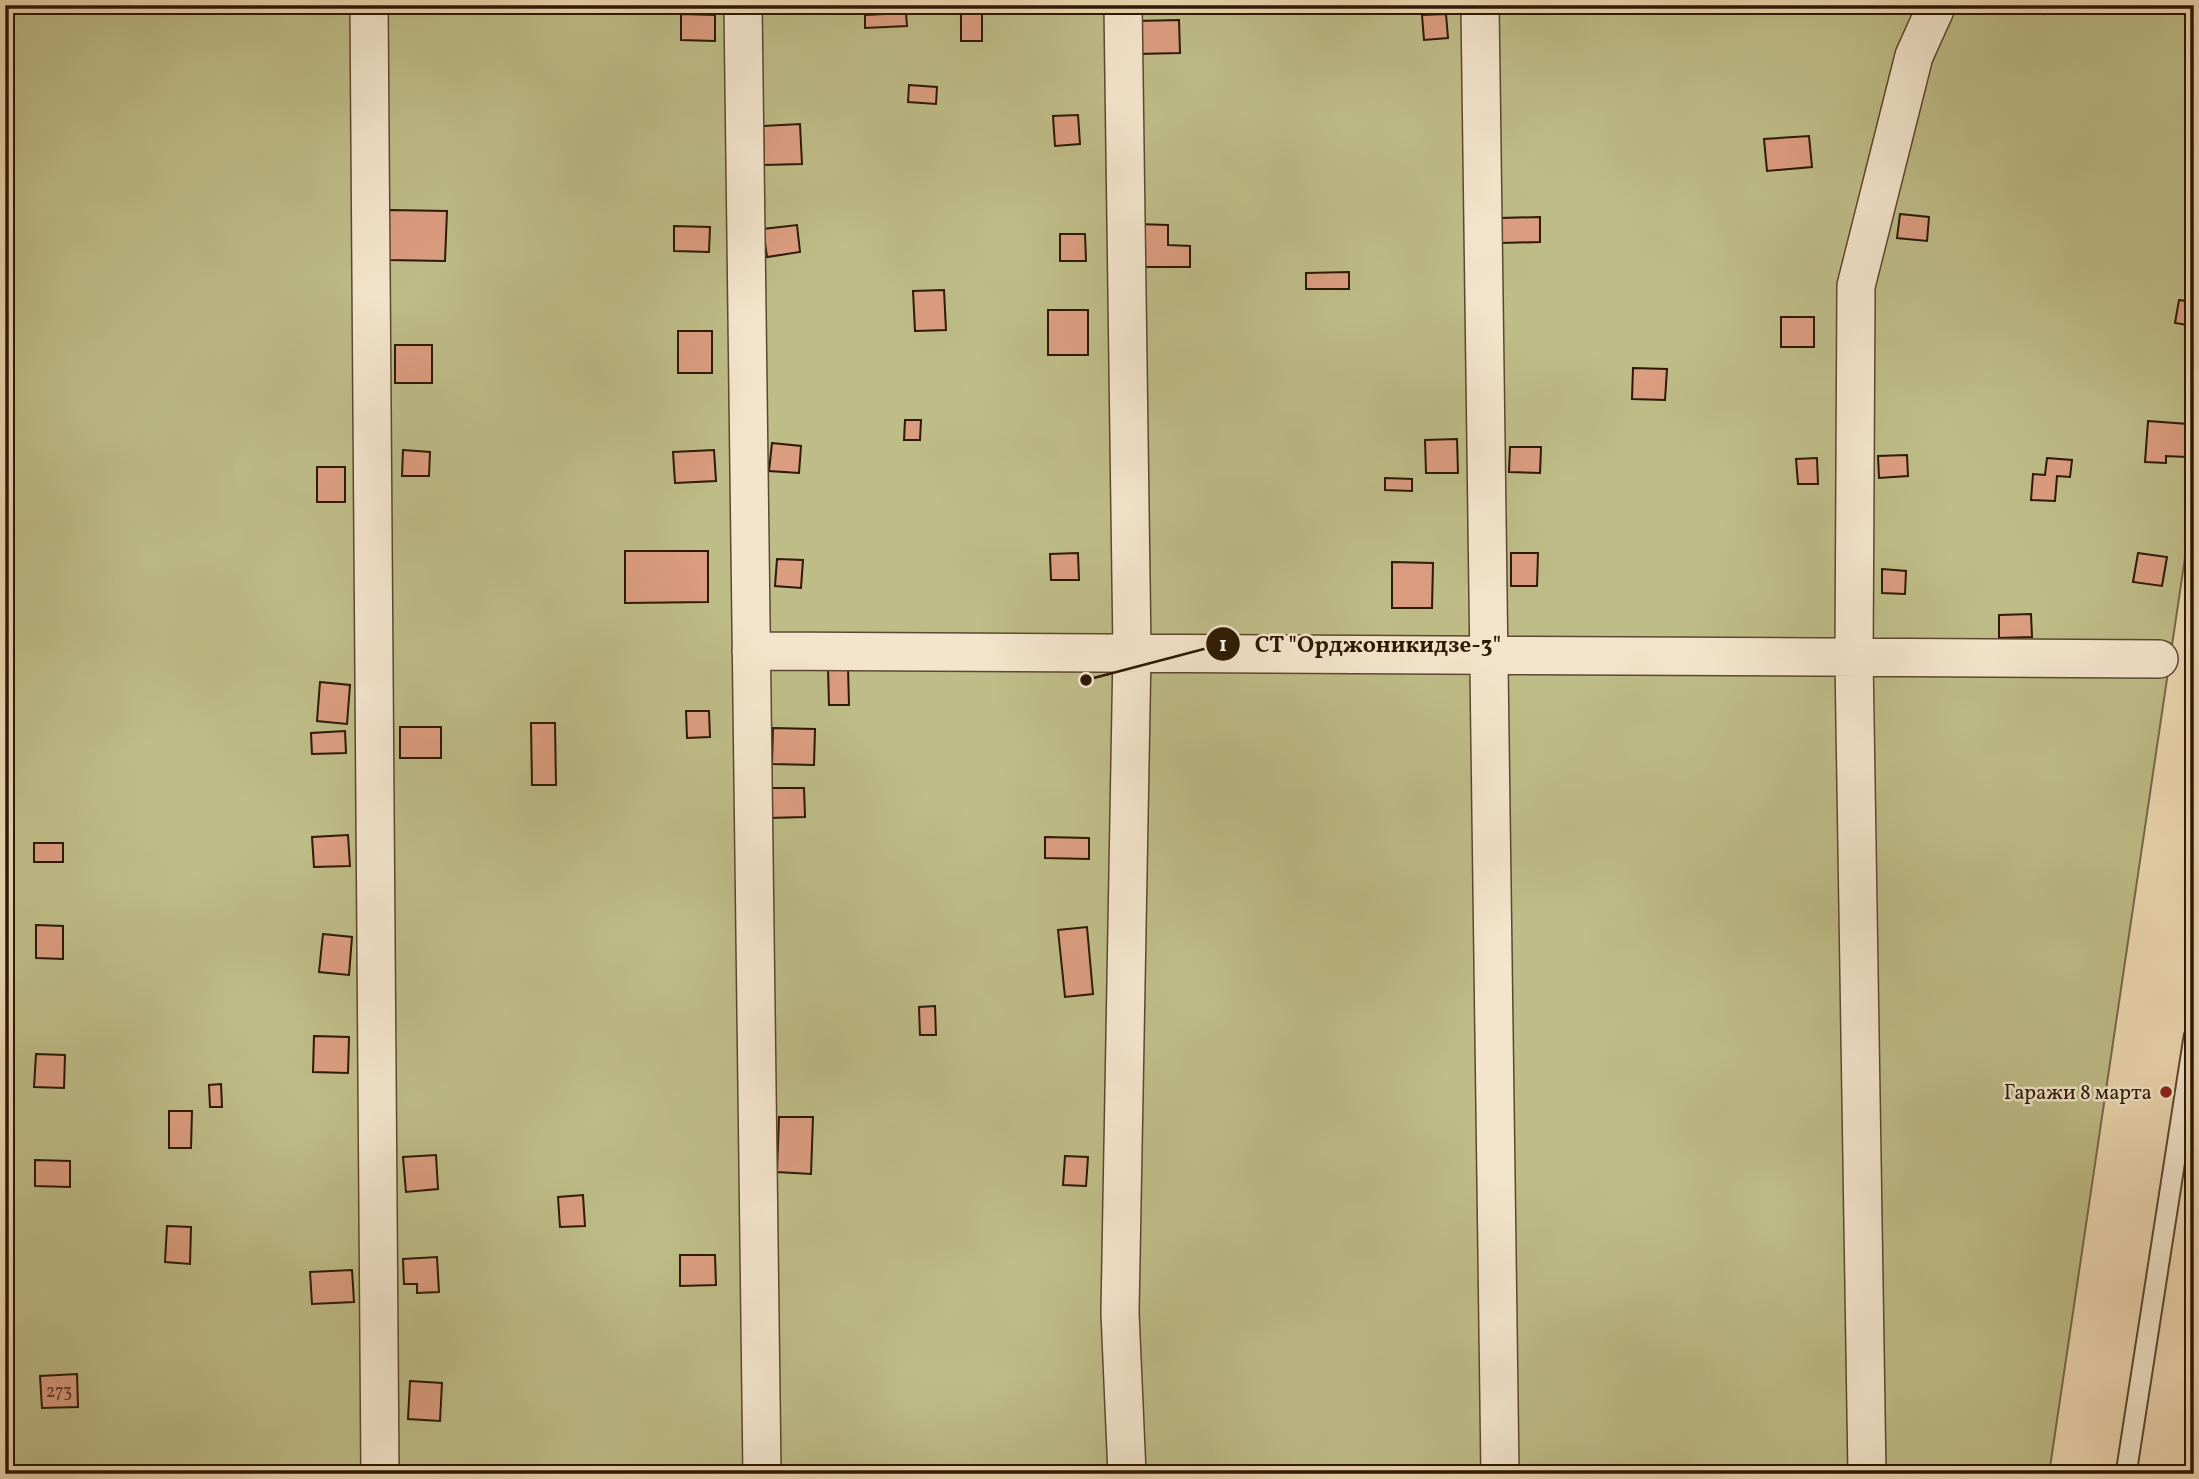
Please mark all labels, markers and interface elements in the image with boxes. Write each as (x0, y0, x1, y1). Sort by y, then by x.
callout: СТ "Орджоникидзе-3" (1206, 622, 1516, 666)
text: СТ "Орджоникидзе-3" (1255, 630, 1501, 662)
text: 1 (1219, 631, 1227, 660)
place label: Гаражи 8 марта (2004, 1079, 2152, 1108)
marker: Гаражи 8 марта (2158, 1084, 2174, 1100)
house number: 273 (46, 1380, 72, 1405)

